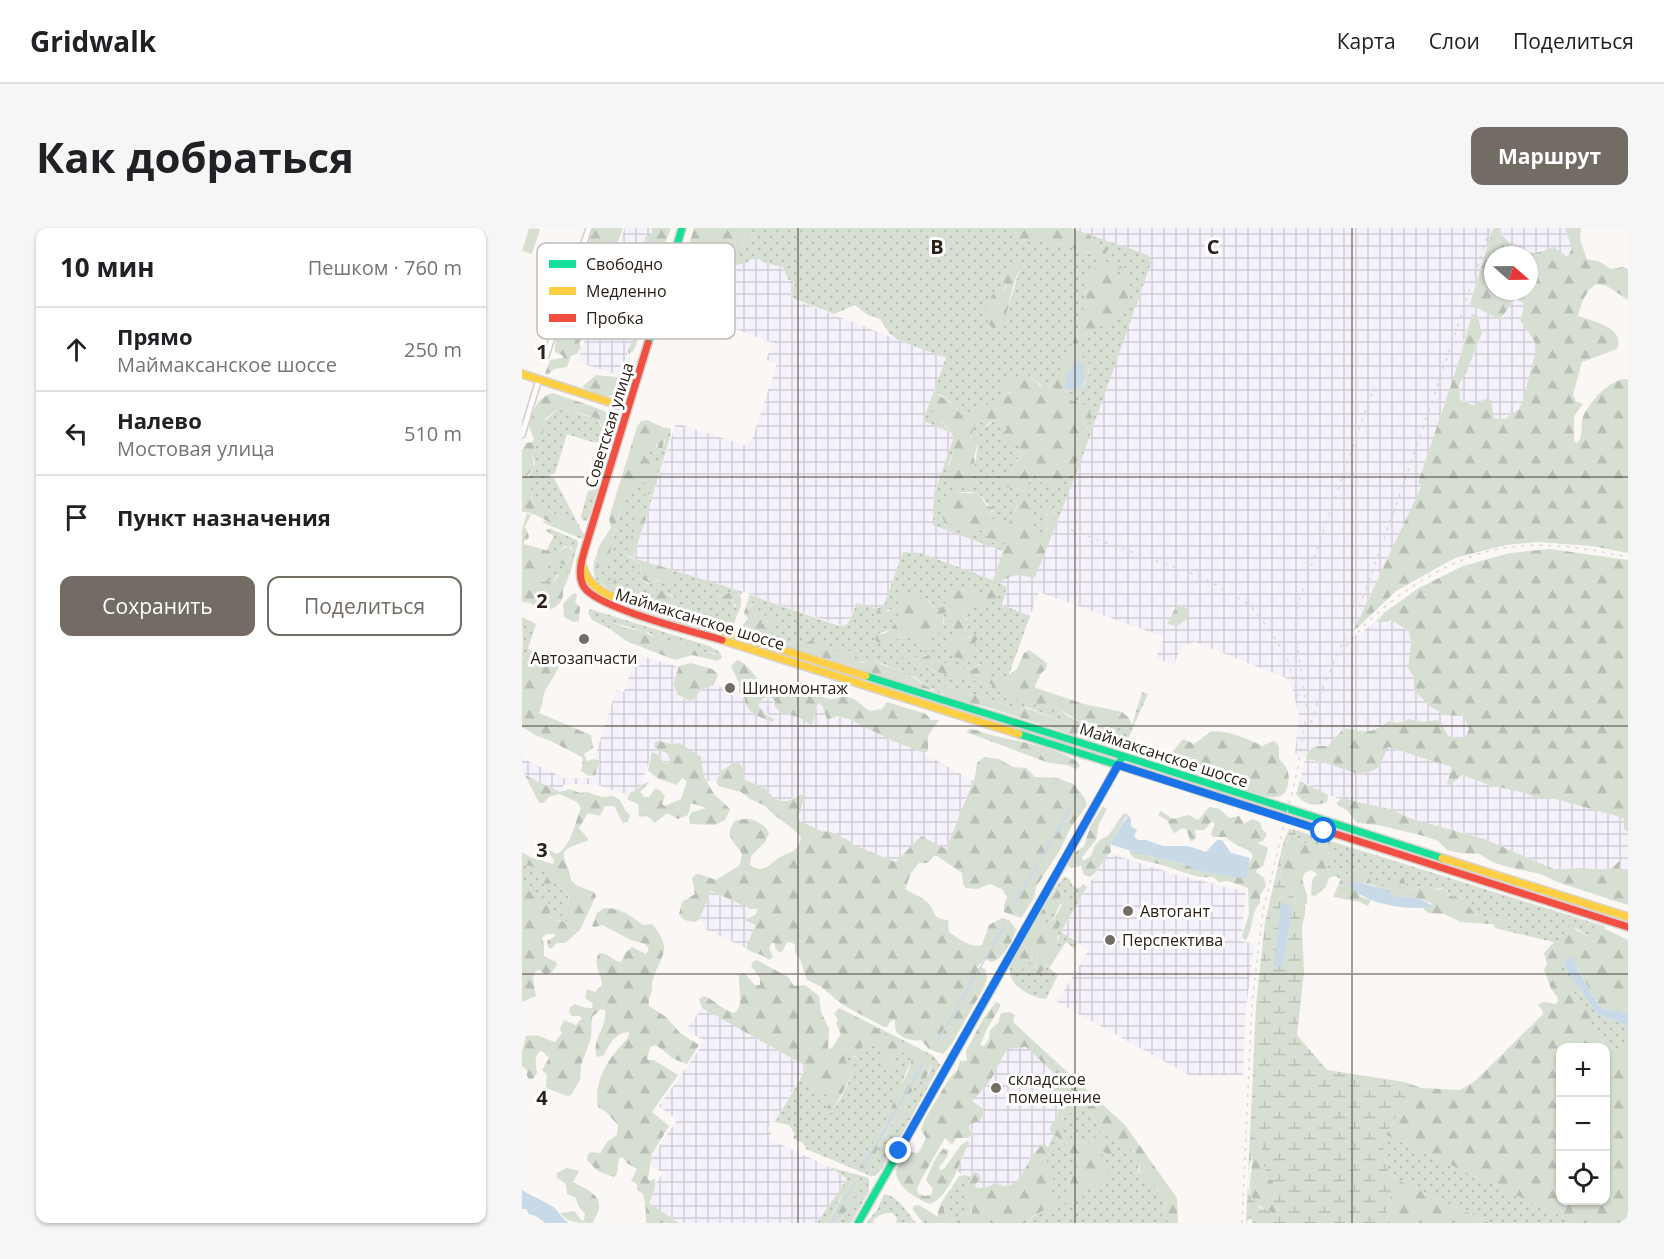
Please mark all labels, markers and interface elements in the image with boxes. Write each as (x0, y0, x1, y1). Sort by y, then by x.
text: Gridwalk (30, 22, 156, 60)
text: Карта (1337, 27, 1396, 55)
text: Слои (1429, 27, 1480, 55)
text: Поделиться (1513, 27, 1634, 55)
button: Маршрут (1471, 127, 1628, 185)
text: Как добраться (36, 128, 354, 185)
text: B (930, 233, 944, 260)
text: C (1207, 233, 1220, 260)
legend (537, 243, 735, 339)
north arrow (1484, 246, 1538, 300)
text: 10 мин (60, 249, 154, 285)
text: Свободно (586, 253, 663, 275)
text: Пешком · 760 m (308, 254, 462, 281)
text: Медленно (586, 280, 667, 302)
text: Пробка (586, 307, 644, 329)
text: Прямо (117, 321, 193, 351)
icon: ahead (60, 333, 93, 366)
text: 250 m (404, 336, 462, 363)
text: 1 (536, 338, 548, 365)
text: Маймаксанское шоссе (117, 351, 337, 378)
street label: Советская улица (580, 360, 638, 490)
text: Налево (117, 405, 202, 435)
icon: left (60, 417, 93, 450)
text: 510 m (404, 420, 462, 447)
text: Мостовая улица (117, 435, 275, 462)
icon: arrive (60, 501, 93, 534)
text: Пункт назначения (117, 502, 331, 532)
button: Сохранить (60, 576, 255, 636)
button: Поделиться (267, 576, 462, 636)
street label: Маймаксанское шоссе (613, 583, 787, 655)
text: 2 (536, 587, 548, 614)
marker: Автозапчасти (577, 632, 591, 646)
place label: Автозапчасти (531, 647, 637, 669)
place label: Шиномонтаж (742, 677, 848, 699)
marker: Шиномонтаж (723, 681, 737, 695)
street label: Маймаксанское шоссе (1077, 717, 1251, 793)
route start (1310, 817, 1336, 843)
text: 3 (536, 836, 548, 863)
place label: Автогант (1140, 900, 1210, 922)
marker: Автогант (1121, 904, 1135, 918)
place label: Перспектива (1122, 929, 1223, 951)
marker: Перспектива (1103, 933, 1117, 947)
map controls (1556, 1043, 1610, 1205)
button: + (1556, 1043, 1610, 1097)
place label: складское помещение (1008, 1068, 1101, 1108)
marker: складское помещение (989, 1081, 1003, 1095)
text: 4 (536, 1084, 548, 1111)
button: − (1556, 1097, 1610, 1151)
route end (885, 1137, 911, 1163)
button: locate (1556, 1151, 1610, 1205)

